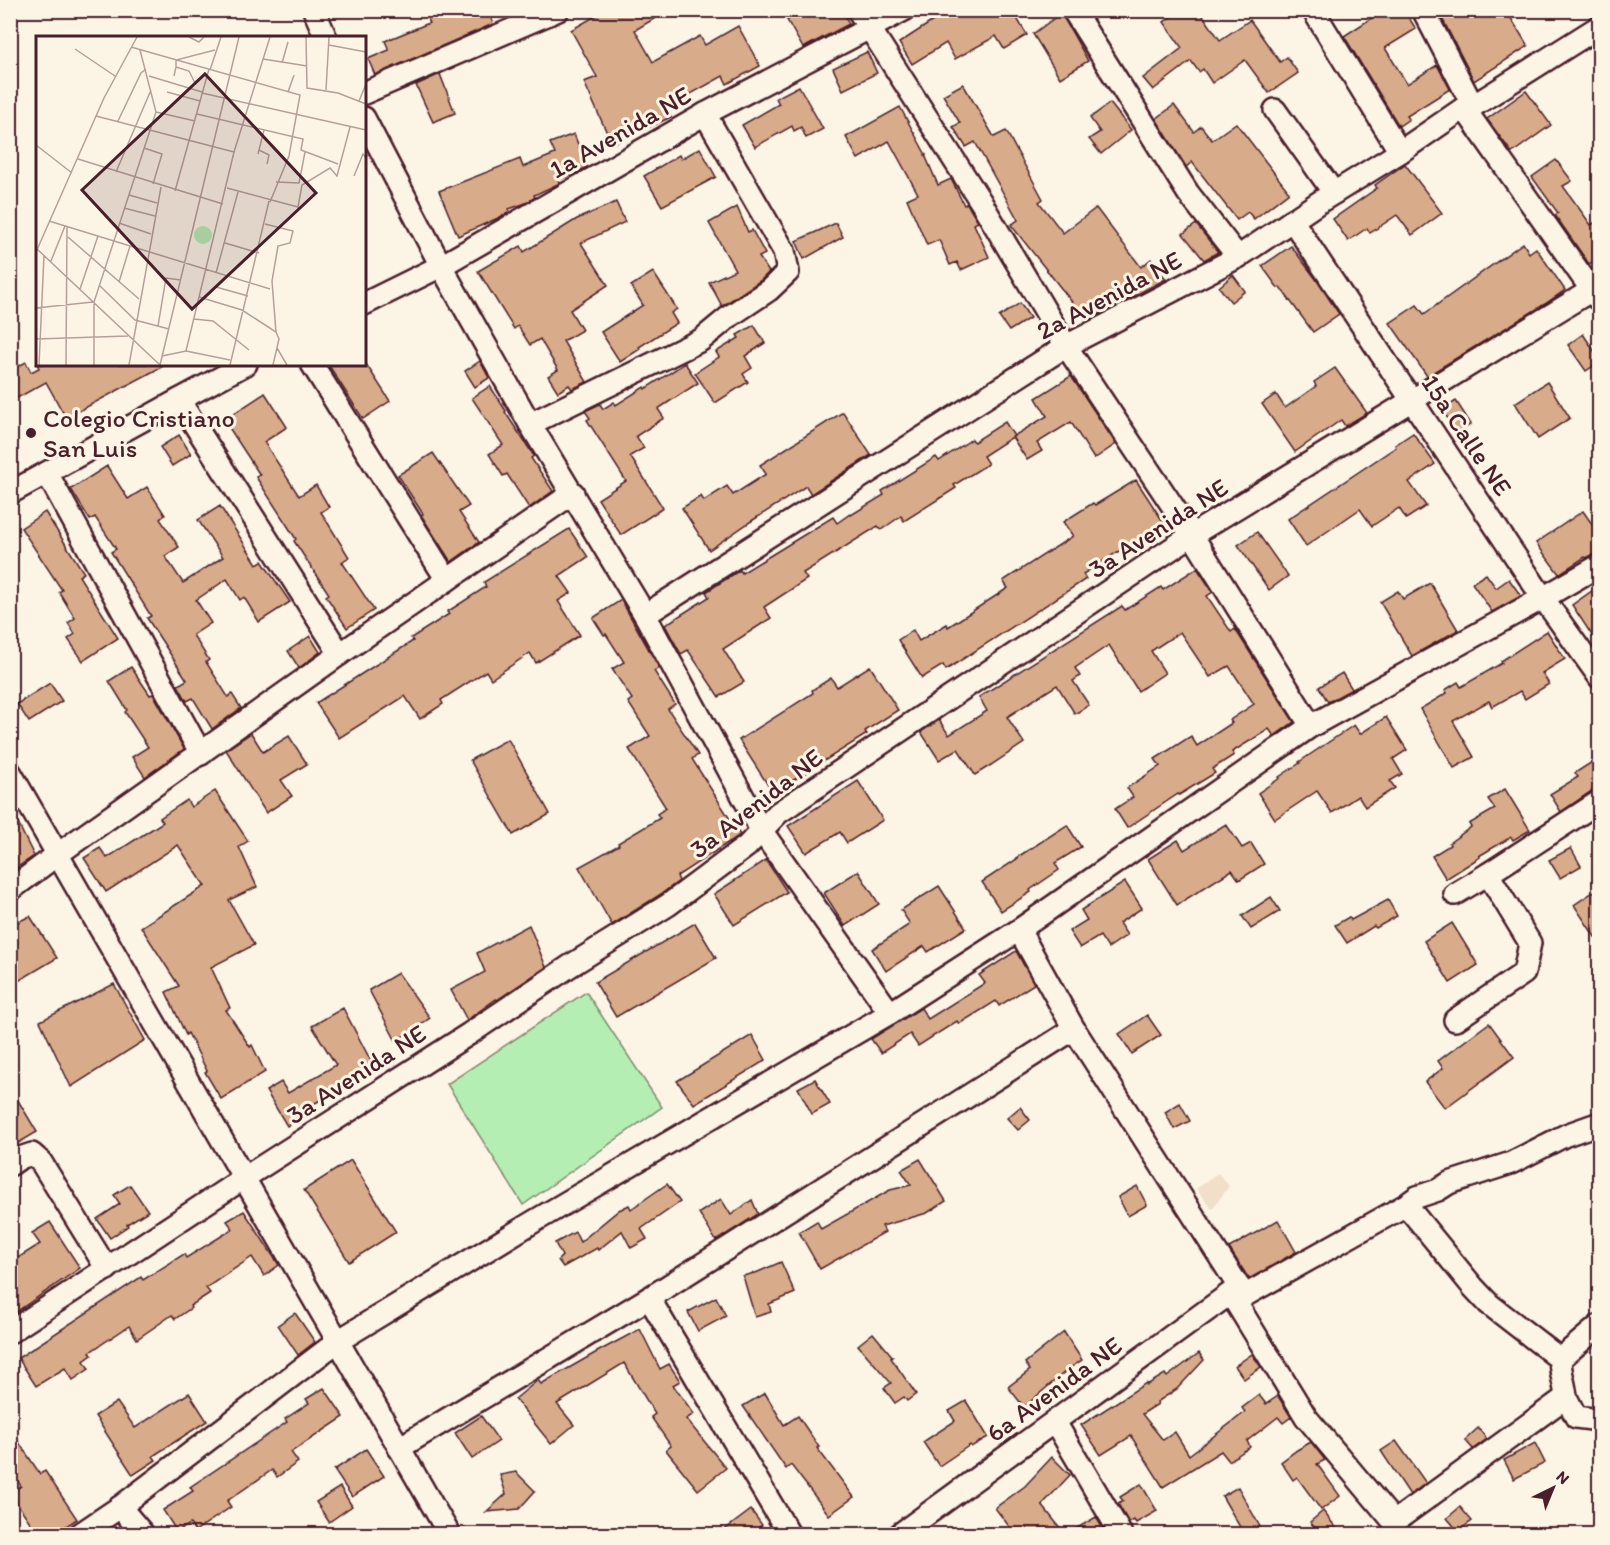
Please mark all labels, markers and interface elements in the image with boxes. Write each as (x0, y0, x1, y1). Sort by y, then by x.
inset map (36, 36, 366, 366)
street label: 1a Avenida NE (544, 79, 696, 185)
street label: 2a Avenida NE (1031, 243, 1187, 347)
street label: 15a Calle NE (1415, 368, 1519, 502)
place label: Colegio Cristiano San Luis (43, 402, 235, 464)
marker: Colegio Cristiano San Luis (24, 426, 38, 440)
street label: 3a Avenida NE (1082, 471, 1234, 585)
street label: 3a Avenida NE (683, 741, 829, 865)
street label: 3a Avenida NE (280, 1017, 432, 1131)
street label: 6a Avenida NE (980, 1329, 1128, 1449)
north arrow (1523, 1458, 1583, 1518)
text: N (1552, 1467, 1573, 1488)

